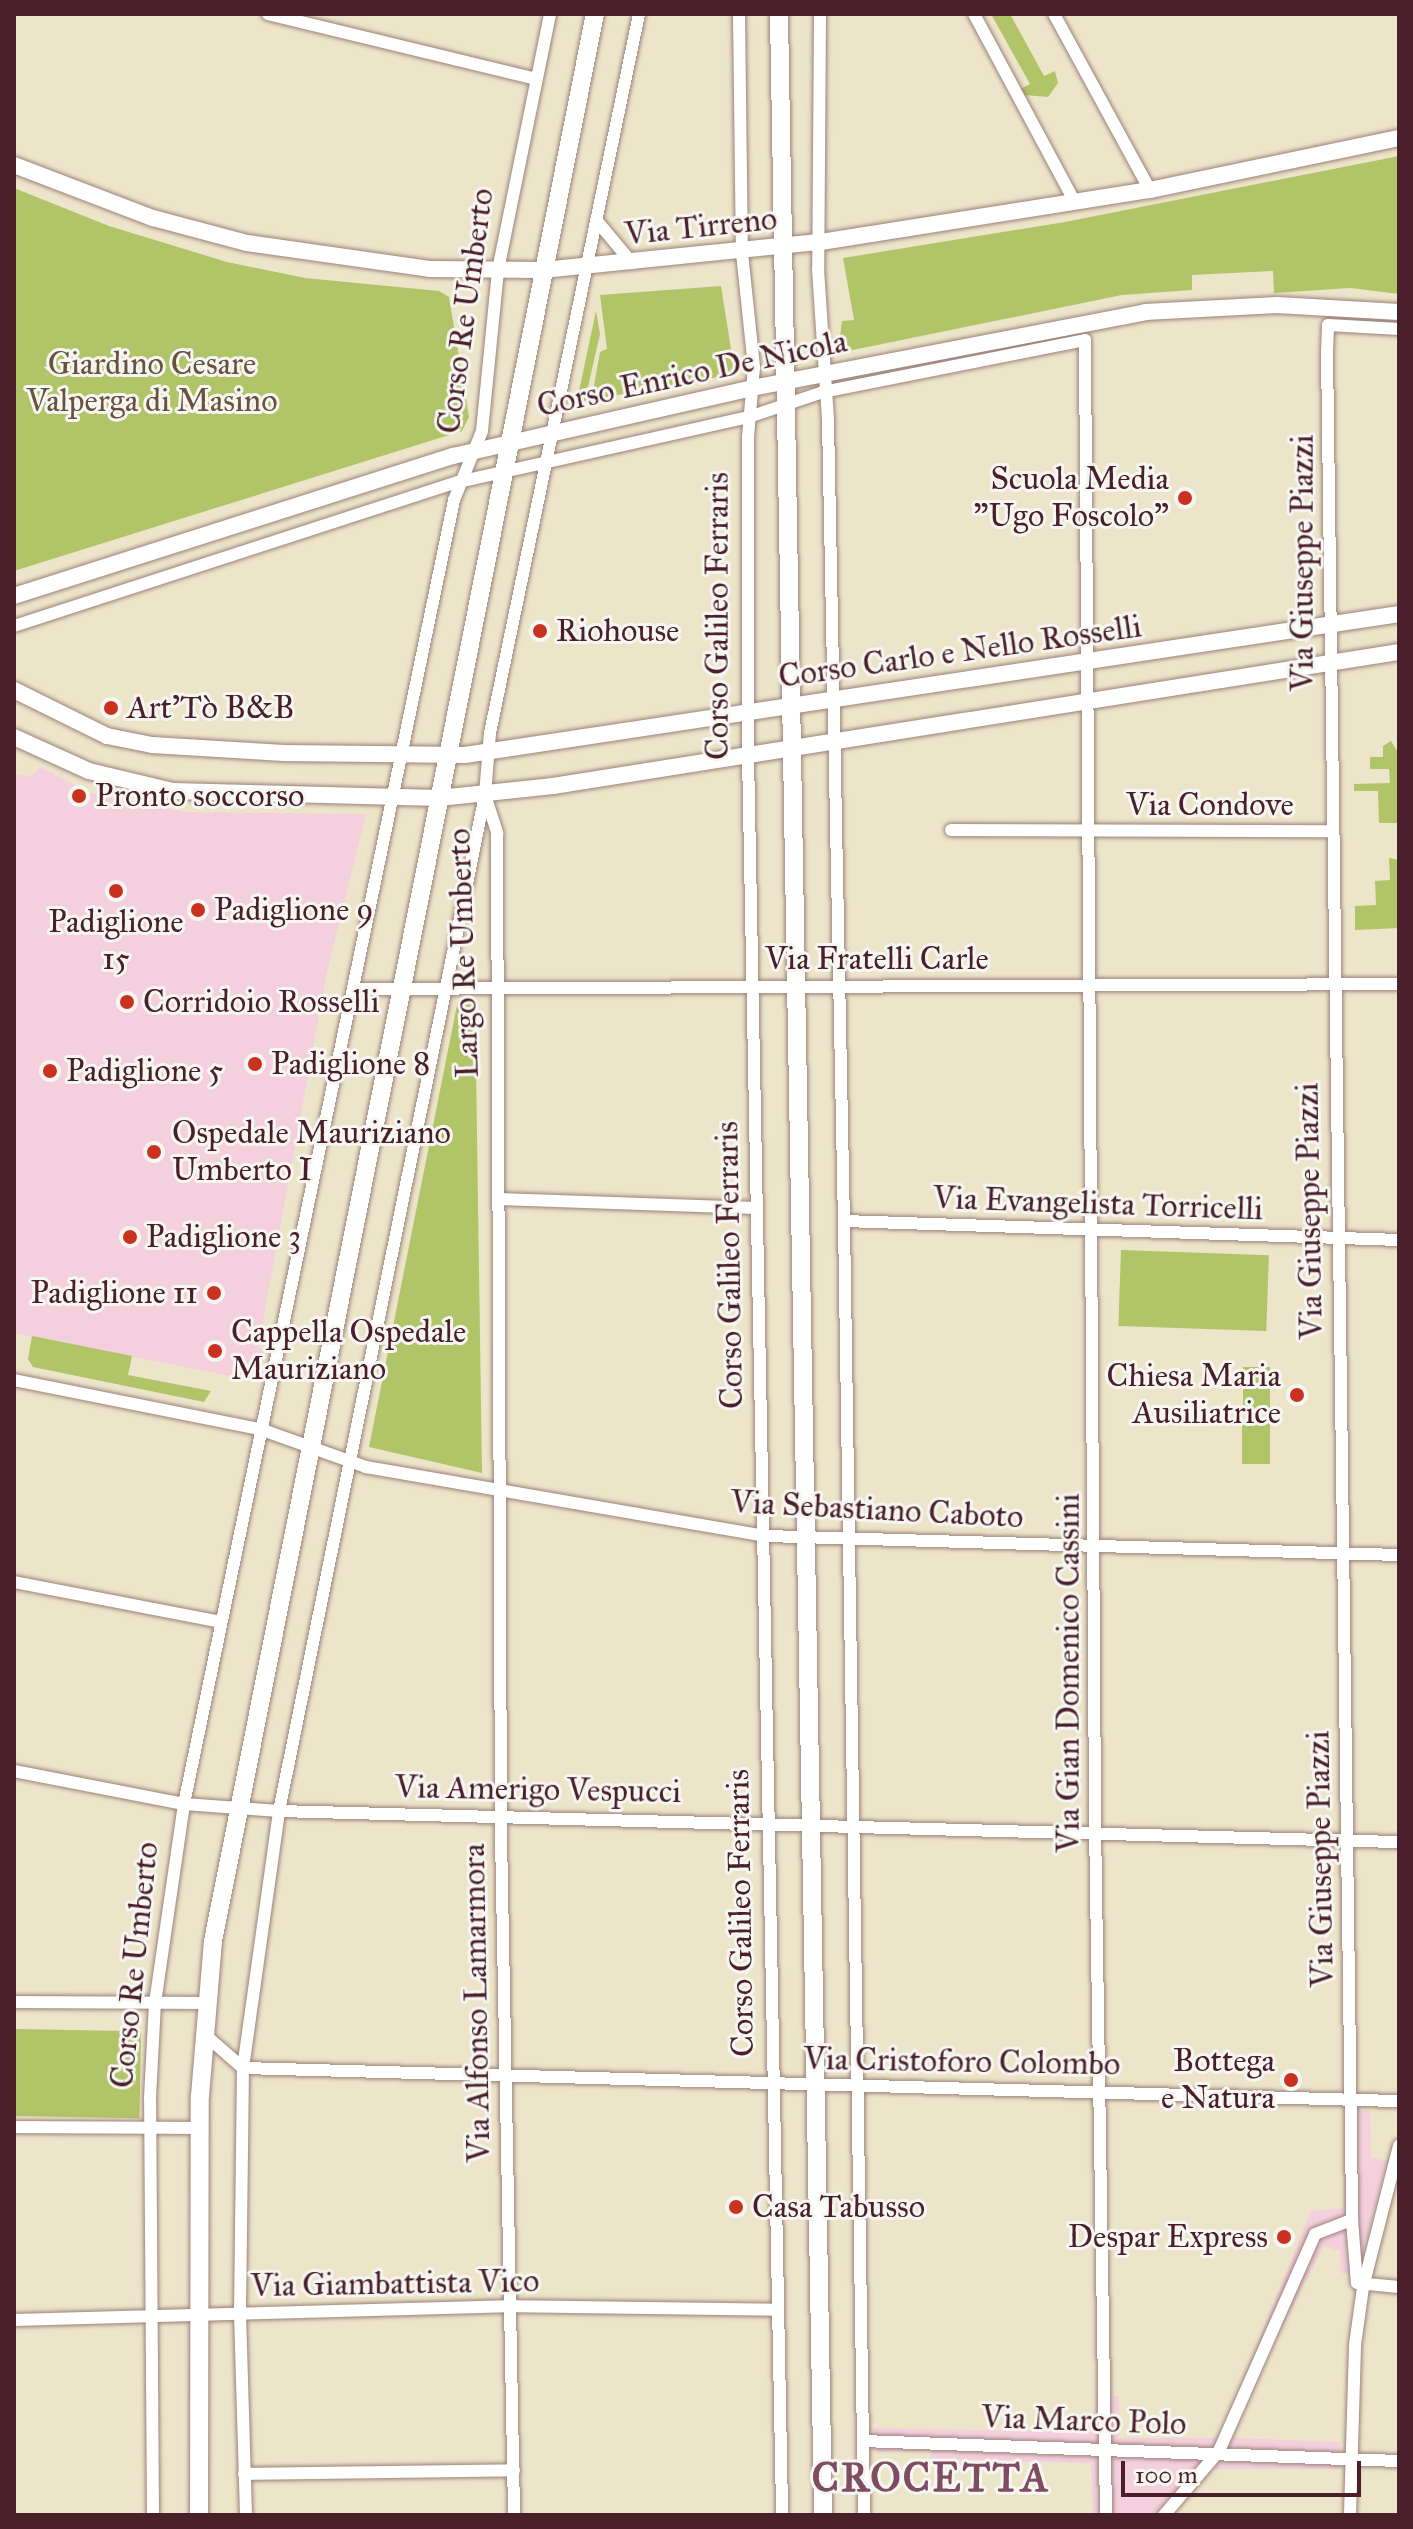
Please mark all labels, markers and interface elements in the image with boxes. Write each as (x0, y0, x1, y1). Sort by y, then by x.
street label: Corso Re Umberto (430, 186, 502, 436)
street label: Via Tirreno (623, 200, 779, 254)
street label: Corso Enrico De Nicola (534, 322, 850, 426)
park label: Giardino Cesare Valperga di Masino (26, 346, 278, 421)
street label: Via Giuseppe Piazzi (1284, 435, 1322, 691)
place label: Scuola Media "Ugo Foscolo" (974, 461, 1169, 536)
street label: Corso Galileo Ferraris (699, 472, 737, 760)
marker: Scuola Media "Ugo Foscolo" (1176, 489, 1194, 507)
street label: Corso Carlo e Nello Rosselli (776, 608, 1144, 696)
place label: Riohouse (556, 612, 679, 650)
marker: Riohouse (531, 622, 549, 640)
place label: Art'Tò B&B (127, 689, 294, 727)
marker: Art'Tò B&B (102, 699, 120, 717)
place label: Pronto soccorso (95, 777, 304, 815)
street label: Via Condove (1126, 786, 1294, 824)
marker: Pronto soccorso (70, 787, 88, 805)
street label: Largo Re Umberto (440, 828, 488, 1078)
marker: Padiglione 15 (107, 882, 125, 900)
place label: Padiglione 9 (214, 891, 373, 929)
marker: Padiglione 9 (189, 901, 207, 919)
place label: Padiglione 15 (48, 904, 184, 979)
street label: Via Fratelli Carle (765, 940, 989, 978)
place label: Corridoio Rosselli (143, 983, 379, 1021)
marker: Corridoio Rosselli (118, 993, 136, 1011)
place label: Padiglione 8 (271, 1045, 430, 1083)
place label: Padiglione 5 (66, 1052, 223, 1090)
marker: Padiglione 8 (246, 1055, 264, 1073)
marker: Padiglione 5 (41, 1062, 59, 1080)
street label: Via Giuseppe Piazzi (1289, 1082, 1331, 1340)
place label: Ospedale Mauriziano Umberto I (172, 1115, 451, 1190)
street label: Corso Galileo Ferraris (708, 1121, 752, 1409)
marker: Ospedale Mauriziano Umberto I (143, 1141, 165, 1163)
street label: Via Evangelista Torricelli (932, 1179, 1264, 1229)
place label: Padiglione 3 (146, 1218, 301, 1256)
marker: Padiglione 3 (121, 1228, 139, 1246)
place label: Padiglione 11 (30, 1274, 198, 1312)
marker: Padiglione 11 (205, 1284, 223, 1302)
place label: Cappella Ospedale Mauriziano (231, 1314, 466, 1389)
marker: Cappella Ospedale Mauriziano (206, 1342, 224, 1360)
place label: Chiesa Maria Ausiliatrice (1107, 1358, 1281, 1433)
marker: Chiesa Maria Ausiliatrice (1288, 1386, 1306, 1404)
street label: Via Sebastiano Caboto (730, 1483, 1024, 1537)
street label: Via Gian Domenico Cassini (1050, 1493, 1088, 1853)
street label: Via Giuseppe Piazzi (1300, 1730, 1342, 1988)
street label: Via Amerigo Vespucci (395, 1768, 681, 1812)
street label: Corso Galileo Ferraris (719, 1769, 763, 2057)
street label: Corso Re Umberto (103, 1840, 167, 2090)
street label: Via Alfonso Lamarmora (455, 1843, 499, 2163)
street label: Via Cristoforo Colombo (803, 2040, 1121, 2084)
place label: Bottega e Natura (1161, 2043, 1275, 2118)
marker: Bottega e Natura (1282, 2071, 1300, 2089)
place label: Casa Tabusso (752, 2188, 925, 2226)
marker: Casa Tabusso (727, 2198, 745, 2216)
place label: Despar Express (1068, 2218, 1268, 2256)
marker: Despar Express (1275, 2228, 1293, 2246)
street label: Via Giambattista Vico (250, 2262, 540, 2306)
street label: Via Marco Polo (981, 2398, 1187, 2444)
scale bar (1125, 2445, 1365, 2495)
district label: CROCETTA (812, 2454, 1050, 2502)
text: 100 m (1135, 2460, 1198, 2490)

